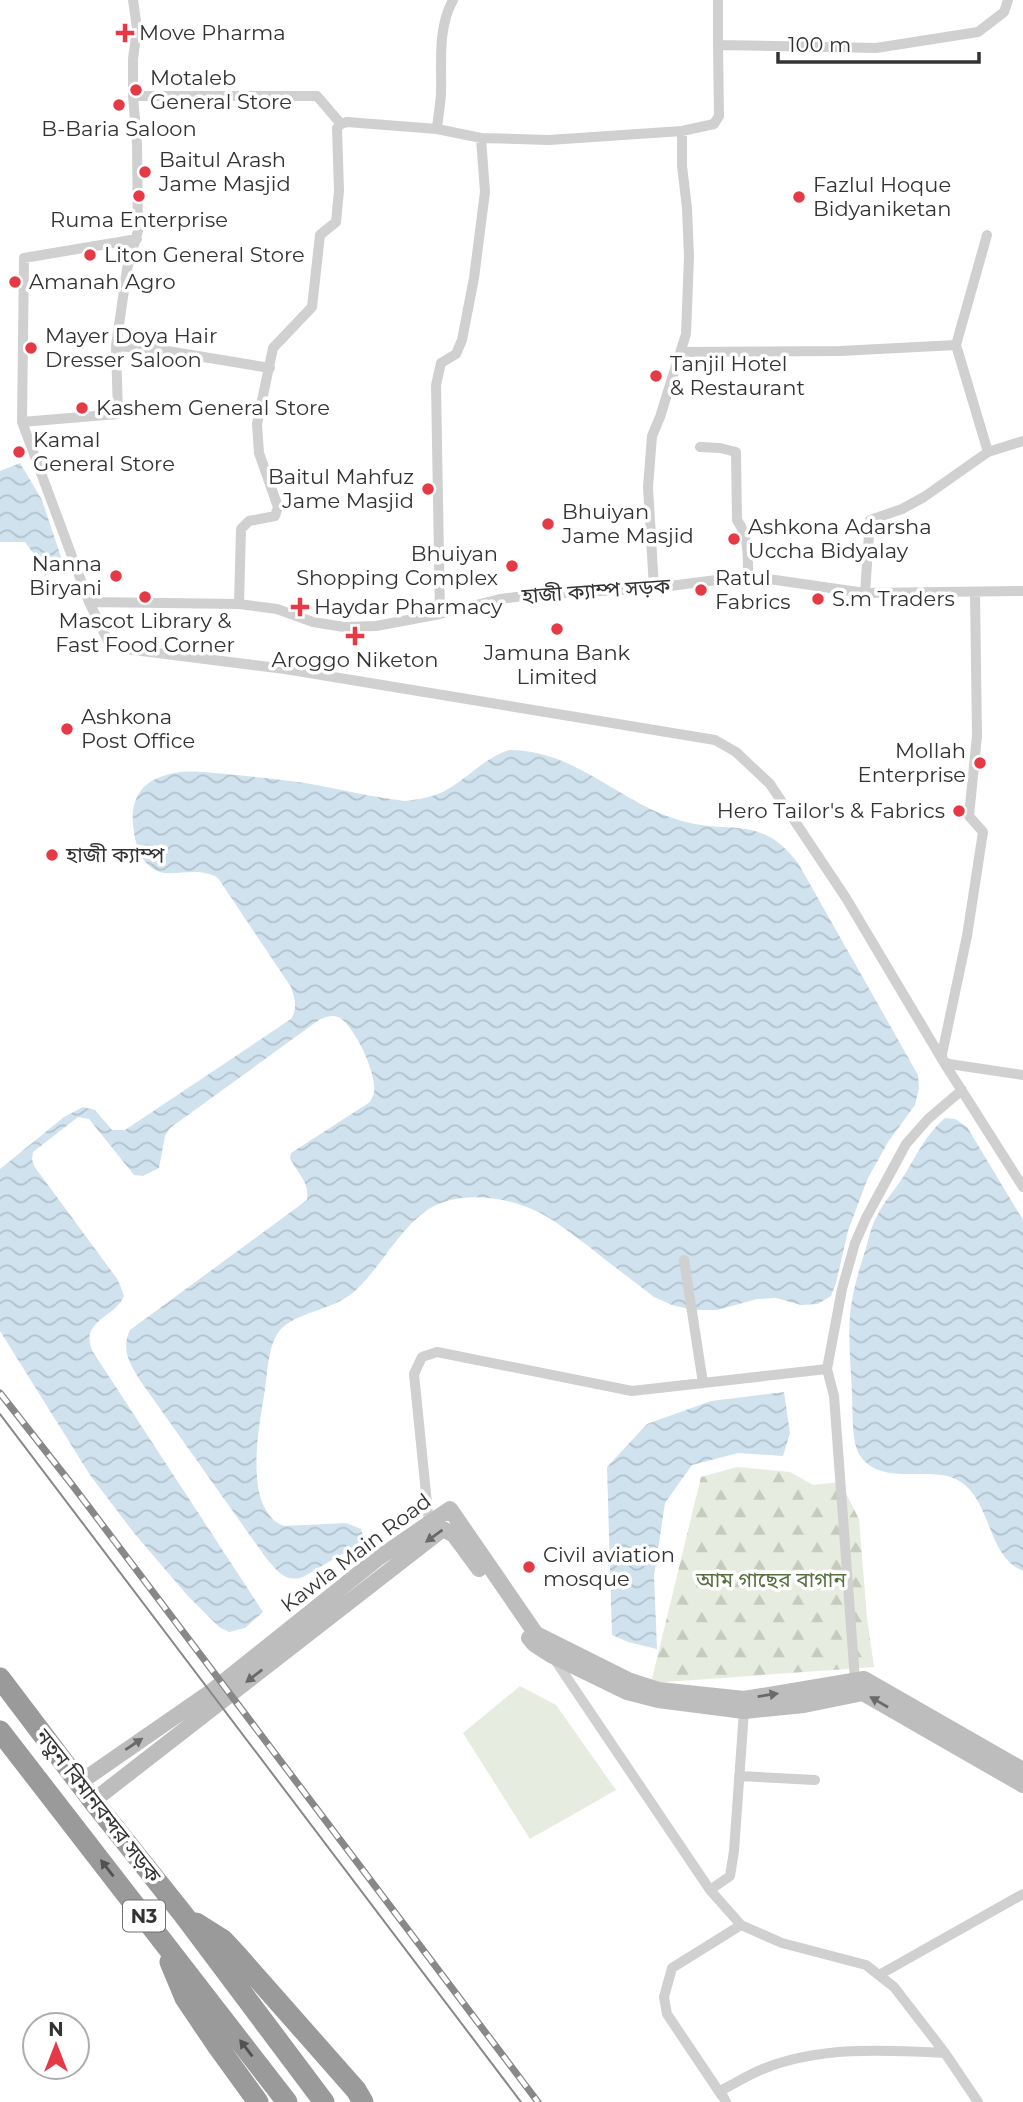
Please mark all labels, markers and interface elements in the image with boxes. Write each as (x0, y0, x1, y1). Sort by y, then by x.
place label: Move Pharma (139, 20, 286, 45)
scale bar (778, 21, 979, 65)
marker: Move Pharma (117, 25, 133, 41)
text: 100 m (788, 32, 851, 57)
place label: Motaleb General Store (150, 65, 292, 114)
marker: Motaleb General Store (128, 82, 144, 98)
marker: B-Baria Saloon (111, 97, 127, 113)
place label: B-Baria Saloon (41, 116, 197, 141)
place label: Baitul Arash Jame Masjid (158, 147, 291, 196)
marker: Baitul Arash Jame Masjid (137, 164, 153, 180)
place label: Fazlul Hoque Bidyaniketan (813, 172, 951, 221)
marker: Ruma Enterprise (131, 188, 147, 204)
marker: Fazlul Hoque Bidyaniketan (791, 189, 807, 205)
place label: Ruma Enterprise (50, 207, 228, 232)
place label: Liton General Store (104, 242, 305, 267)
marker: Liton General Store (82, 247, 98, 263)
place label: Amanah Agro (29, 269, 176, 294)
marker: Amanah Agro (7, 274, 23, 290)
place label: Mayer Doya Hair Dresser Saloon (45, 323, 217, 372)
marker: Mayer Doya Hair Dresser Saloon (23, 340, 39, 356)
place label: Tanjil Hotel & Restaurant (670, 351, 805, 400)
marker: Tanjil Hotel & Restaurant (648, 368, 664, 384)
place label: Kashem General Store (96, 395, 330, 420)
marker: Kashem General Store (74, 400, 90, 416)
place label: Kamal General Store (33, 427, 175, 476)
marker: Kamal General Store (11, 444, 27, 460)
place label: Baitul Mahfuz Jame Masjid (268, 464, 414, 513)
marker: Baitul Mahfuz Jame Masjid (420, 481, 436, 497)
place label: Bhuiyan Jame Masjid (561, 499, 694, 548)
place label: Ashkona Adarsha Uccha Bidyalay (748, 514, 932, 563)
marker: Bhuiyan Jame Masjid (540, 516, 556, 532)
marker: Ashkona Adarsha Uccha Bidyalay (726, 531, 742, 547)
place label: Bhuiyan Shopping Complex (296, 541, 498, 590)
place label: Nanna Biryani (29, 551, 102, 600)
marker: Bhuiyan Shopping Complex (504, 558, 520, 574)
place label: Ratul Fabrics (715, 565, 790, 614)
marker: Nanna Biryani (108, 568, 124, 584)
street label: হাজী ক্যাম্প সড়ক (520, 573, 672, 608)
marker: Ratul Fabrics (693, 582, 709, 598)
place label: S.m Traders (832, 586, 955, 611)
marker: Mascot Library & Fast Food Corner (137, 589, 153, 605)
marker: S.m Traders (810, 591, 826, 607)
place label: Haydar Pharmacy (314, 594, 503, 619)
marker: Haydar Pharmacy (292, 599, 308, 615)
place label: Mascot Library & Fast Food Corner (55, 608, 235, 657)
marker: Jamuna Bank Limited (549, 621, 565, 637)
marker: Aroggo Niketon (347, 628, 363, 644)
place label: Jamuna Bank Limited (483, 640, 631, 689)
place label: Aroggo Niketon (272, 647, 438, 672)
place label: Ashkona Post Office (81, 704, 195, 753)
marker: Ashkona Post Office (59, 721, 75, 737)
place label: Mollah Enterprise (858, 738, 966, 787)
marker: Mollah Enterprise (972, 755, 988, 771)
place label: Hero Tailor's & Fabrics (717, 798, 945, 823)
marker: Hero Tailor's & Fabrics (951, 803, 967, 819)
place label: হাজী ক্যাম্প (65, 842, 165, 867)
marker: হাজী ক্যাম্প (44, 847, 60, 863)
street label: Kawla Main Road (276, 1488, 436, 1617)
one-way arrow (425, 1529, 443, 1543)
place label: Civil aviation mosque (543, 1542, 675, 1591)
marker: Civil aviation mosque (521, 1559, 537, 1575)
park label: আম গাছের বাগান (695, 1567, 846, 1592)
one-way arrow (246, 1668, 264, 1683)
one-way arrow (757, 1689, 779, 1700)
one-way arrow (869, 1696, 888, 1708)
street label: নতুন বিমানবন্দর সড়ক (29, 1723, 167, 1889)
one-way arrow (125, 1737, 144, 1750)
one-way arrow (99, 1859, 114, 1877)
road number: N3 (123, 1900, 165, 1932)
north arrow (21, 2011, 91, 2081)
text: N (48, 2018, 64, 2041)
one-way arrow (239, 2038, 253, 2057)

